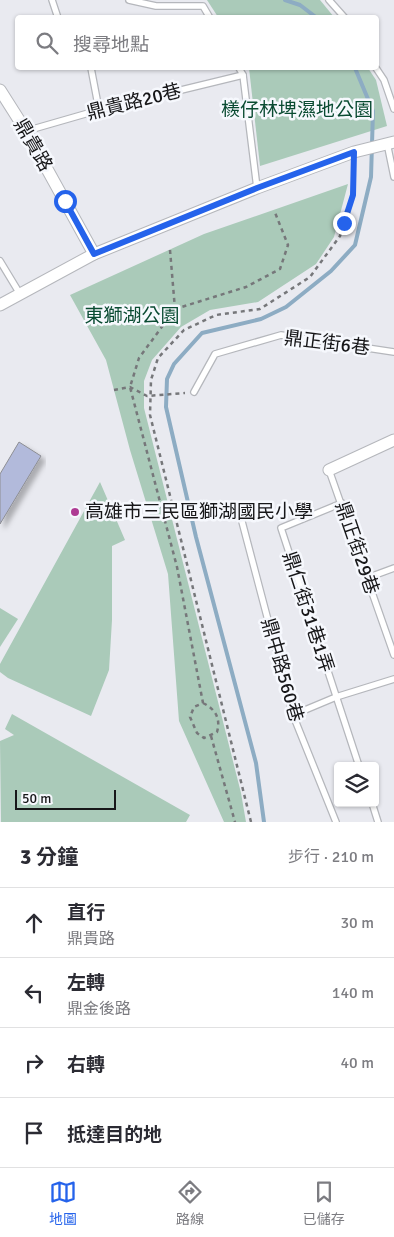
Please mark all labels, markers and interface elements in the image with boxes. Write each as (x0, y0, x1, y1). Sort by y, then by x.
search box (15, 15, 379, 70)
icon: search (33, 29, 61, 57)
text: 搜尋地點 (73, 33, 149, 57)
street label: 鼎貴路20巷 (84, 79, 184, 125)
park label: 檨仔林埤濕地公園 (221, 98, 373, 122)
street label: 鼎貴路 (8, 114, 58, 176)
route start (54, 190, 77, 213)
route end (333, 212, 356, 235)
park label: 東獅湖公園 (84, 304, 180, 328)
street label: 鼎正街6巷 (283, 326, 371, 360)
street label: 鼎正街29巷 (330, 498, 384, 598)
place label: 高雄市三民區獅湖國民小學 (85, 500, 313, 524)
marker: 高雄市三民區獅湖國民小學 (69, 506, 81, 518)
street label: 鼎仁街31巷1弄 (277, 548, 339, 676)
street label: 鼎中路560巷 (256, 615, 308, 725)
map controls (334, 762, 379, 807)
button: layers (334, 762, 379, 807)
scale bar (15, 787, 116, 810)
text: 50 m (22, 790, 51, 807)
text: 3 分鐘 (20, 844, 78, 870)
text: 步行 · 210 m (288, 847, 374, 867)
text: 直行 (67, 901, 105, 925)
icon: ahead (20, 909, 48, 937)
text: 30 m (340, 913, 374, 933)
text: 鼎貴路 (67, 929, 115, 949)
text: 左轉 (67, 971, 105, 995)
icon: left (20, 979, 48, 1007)
text: 140 m (332, 983, 374, 1003)
text: 鼎金後路 (67, 999, 131, 1019)
icon: right (20, 1049, 48, 1077)
text: 右轉 (67, 1053, 105, 1077)
text: 40 m (340, 1053, 374, 1073)
icon: arrive (20, 1119, 48, 1147)
text: 抵達目的地 (67, 1123, 162, 1147)
tab: 地圖 (49, 1178, 77, 1228)
tab: 路線 (176, 1178, 204, 1228)
tab: 已儲存 (303, 1178, 345, 1228)

